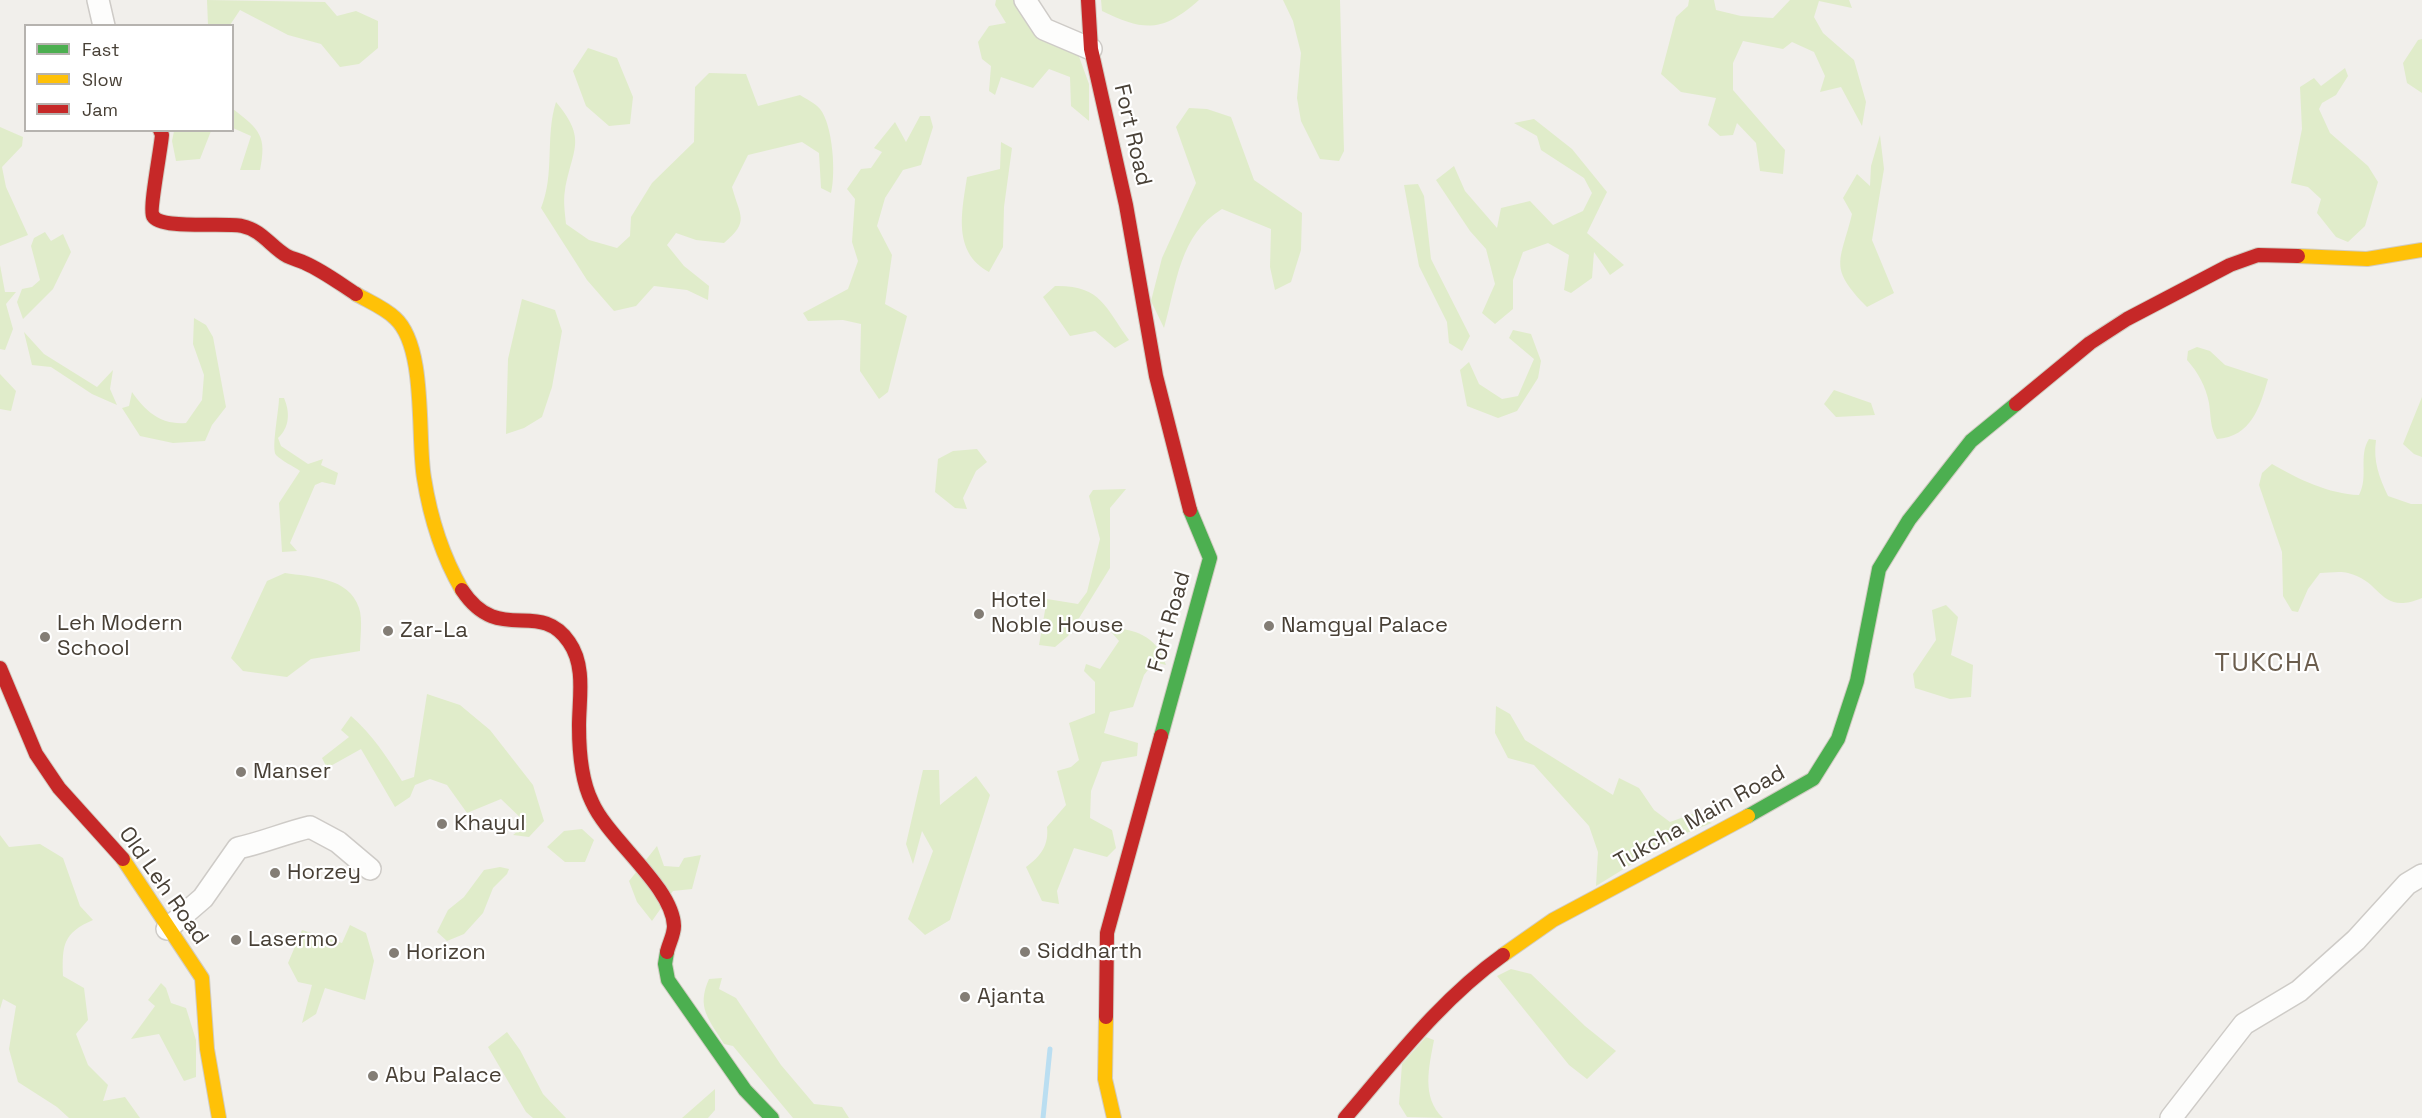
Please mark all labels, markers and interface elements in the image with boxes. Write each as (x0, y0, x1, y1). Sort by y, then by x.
legend (24, 24, 234, 132)
text: Fast (82, 38, 119, 61)
text: Slow (82, 68, 123, 91)
street label: Fort Road (1108, 82, 1156, 188)
text: Jam (82, 98, 118, 121)
street label: Fort Road (1143, 569, 1197, 675)
place label: Hotel Noble House (991, 588, 1124, 640)
marker: Hotel Noble House (972, 607, 986, 621)
place label: Leh Modern School (57, 611, 183, 662)
place label: Namgyal Palace (1281, 613, 1448, 639)
place label: Zar-La (400, 618, 468, 644)
marker: Namgyal Palace (1262, 619, 1276, 633)
marker: Zar-La (381, 624, 395, 638)
marker: Leh Modern School (38, 630, 52, 644)
district label: TUKCHA (2215, 648, 2321, 680)
place label: Manser (253, 759, 331, 785)
street label: Tukcha Main Road (1610, 760, 1790, 876)
marker: Manser (234, 765, 248, 779)
place label: Khayul (454, 811, 526, 837)
marker: Khayul (435, 817, 449, 831)
street label: Old Leh Road (113, 822, 213, 950)
place label: Horzey (287, 860, 361, 886)
marker: Horzey (268, 866, 282, 880)
place label: Lasermo (248, 927, 338, 953)
marker: Lasermo (229, 933, 243, 947)
place label: Siddharth (1037, 939, 1142, 965)
place label: Horizon (406, 940, 486, 966)
marker: Siddharth (1018, 945, 1032, 959)
marker: Horizon (387, 946, 401, 960)
place label: Ajanta (977, 984, 1045, 1010)
marker: Ajanta (958, 990, 972, 1004)
place label: Abu Palace (385, 1063, 502, 1089)
marker: Abu Palace (366, 1069, 380, 1083)

